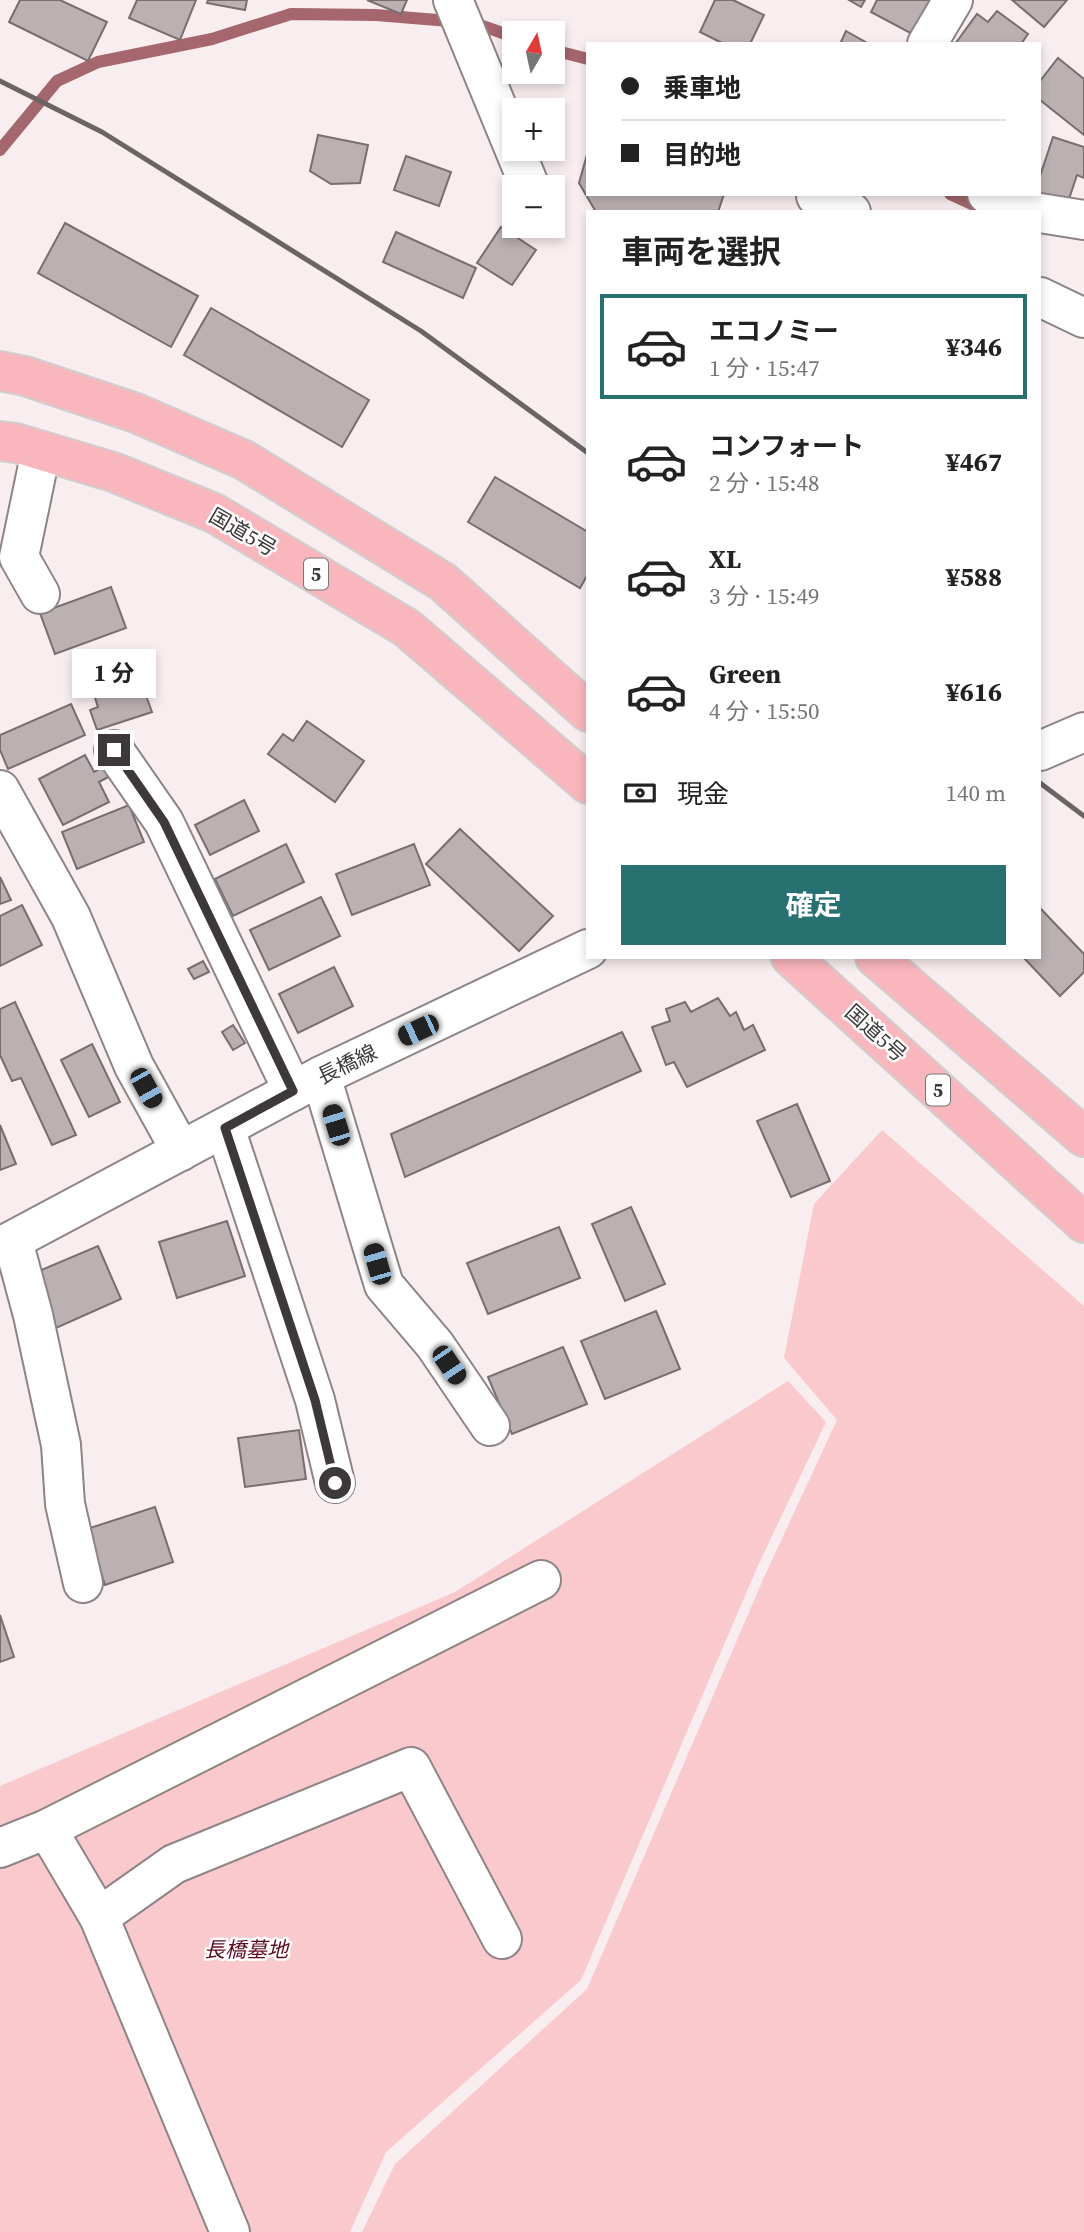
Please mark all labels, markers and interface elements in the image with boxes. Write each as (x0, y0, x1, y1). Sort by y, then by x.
north arrow (502, 21, 565, 84)
map controls (502, 21, 565, 238)
text: 乗車地 (663, 70, 741, 106)
button: + (502, 98, 565, 161)
text: 目的地 (663, 137, 741, 173)
button: − (502, 175, 565, 238)
text: 車両を選択 (621, 230, 781, 274)
text: エコノミー (709, 313, 839, 349)
icon: car (625, 315, 688, 378)
text: ¥346 (946, 329, 1002, 365)
text: 1 分 · 15:47 (709, 352, 819, 384)
text: コンフォート (709, 428, 864, 464)
icon: car (625, 430, 688, 493)
text: ¥467 (946, 444, 1002, 480)
text: 2 分 · 15:48 (709, 467, 819, 499)
street label: 国道5号 (204, 501, 282, 563)
text: XL (709, 541, 741, 577)
icon: car (625, 545, 688, 608)
road number: 5 (304, 558, 328, 590)
text: ¥588 (946, 559, 1002, 595)
text: 3 分 · 15:49 (709, 580, 819, 612)
callout: 1 分 (72, 648, 156, 698)
text: Green (709, 656, 781, 692)
text: 1 分 (94, 657, 134, 689)
icon: car (625, 660, 688, 723)
text: ¥616 (946, 674, 1002, 710)
text: 4 分 · 15:50 (709, 695, 819, 727)
route end (98, 734, 130, 766)
icon: cash (621, 774, 659, 812)
text: 現金 (677, 776, 729, 812)
text: 140 m (945, 777, 1006, 809)
button: 確定 (621, 865, 1006, 945)
street label: 国道5号 (839, 998, 913, 1068)
car (395, 1012, 442, 1048)
street label: 長橋線 (312, 1037, 382, 1091)
car (127, 1065, 166, 1111)
road number: 5 (926, 1074, 950, 1106)
car (320, 1102, 353, 1148)
car (362, 1241, 393, 1287)
car (429, 1342, 470, 1388)
route start (319, 1467, 351, 1499)
park label: 長橋墓地 (204, 1935, 290, 1964)

